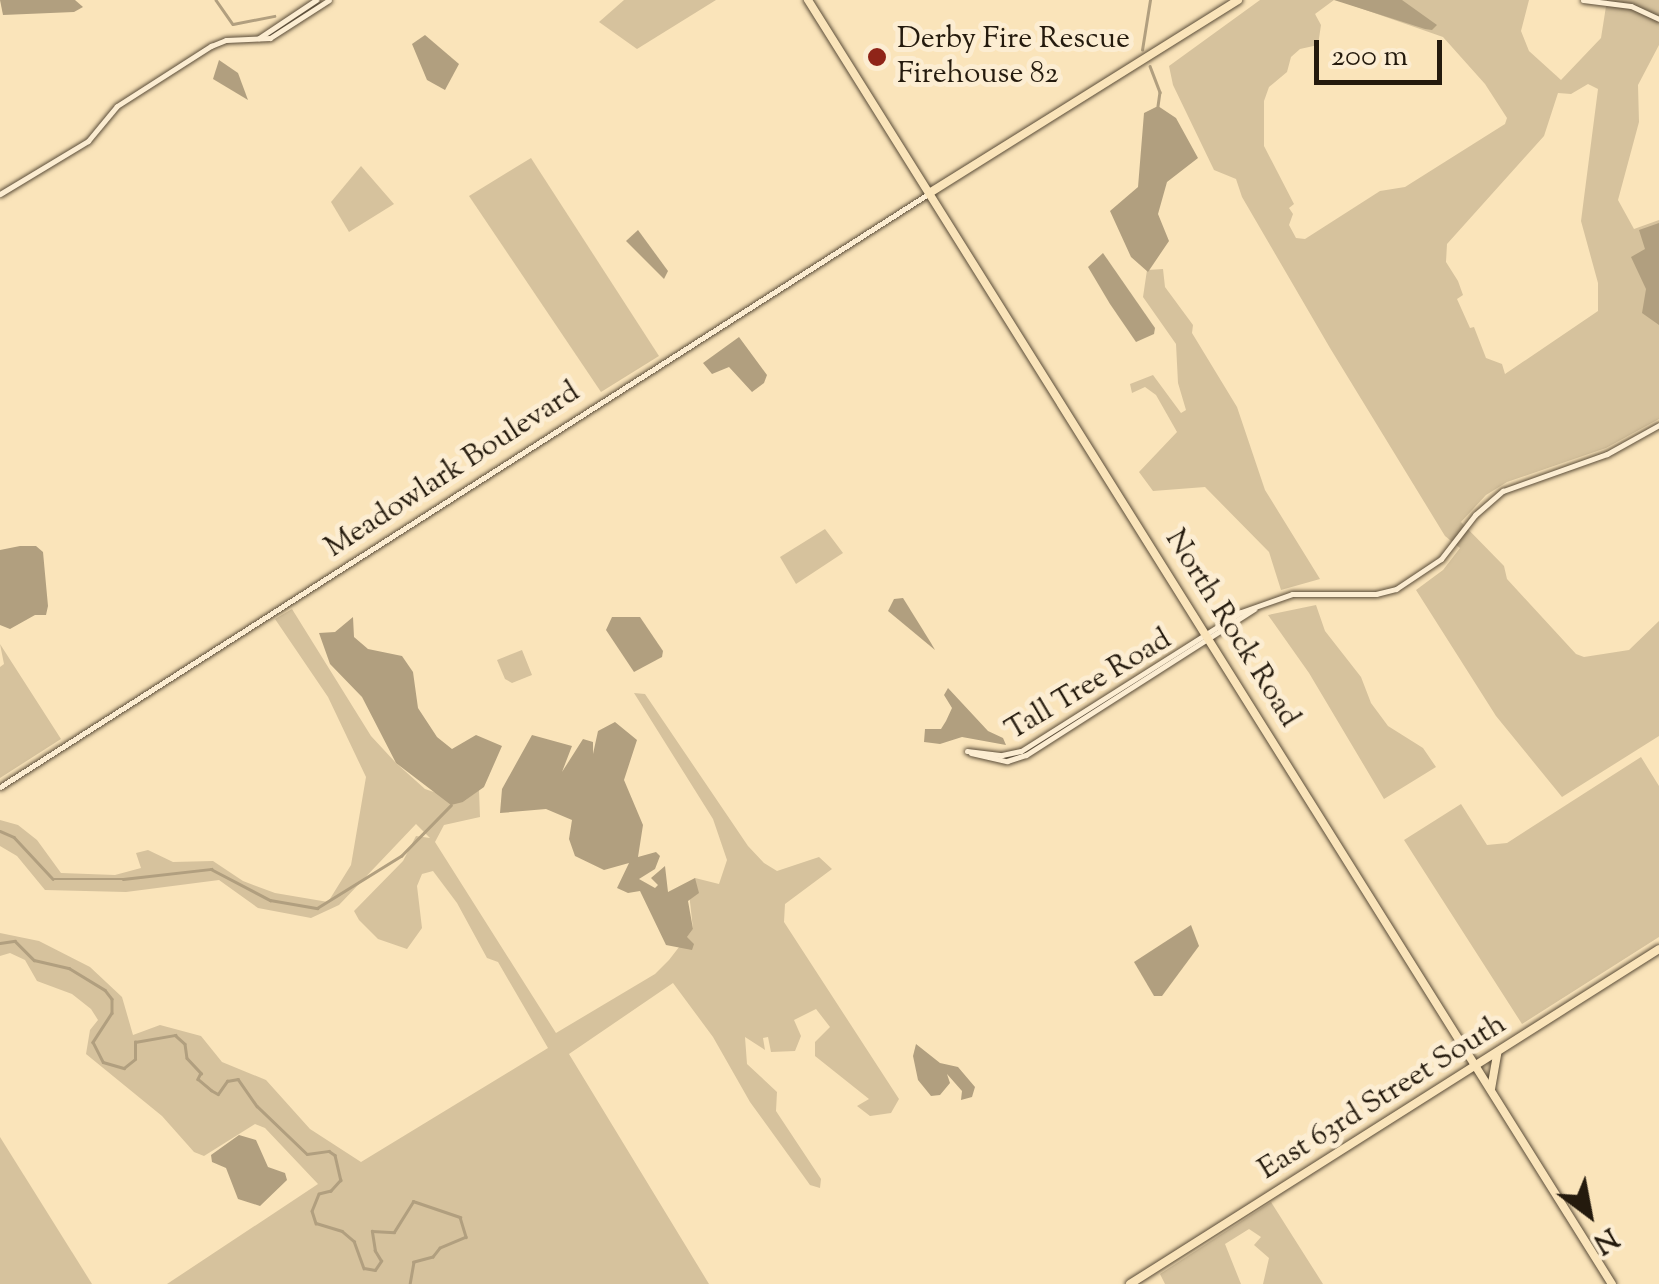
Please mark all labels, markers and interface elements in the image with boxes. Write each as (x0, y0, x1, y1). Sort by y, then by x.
scale bar (1319, 20, 1446, 82)
place label: Derby Fire Rescue Firehouse 82 (897, 22, 1130, 92)
text: 200 m (1331, 36, 1408, 79)
marker: Derby Fire Rescue Firehouse 82 (866, 46, 888, 68)
street label: Meadowlark Boulevard (319, 375, 587, 567)
street label: North Rock Road (1156, 524, 1306, 734)
street label: Tall Tree Road (1000, 622, 1178, 750)
street label: East 63rd Street South (1253, 1007, 1513, 1189)
north arrow (1539, 1164, 1639, 1264)
text: N (1585, 1217, 1625, 1262)

